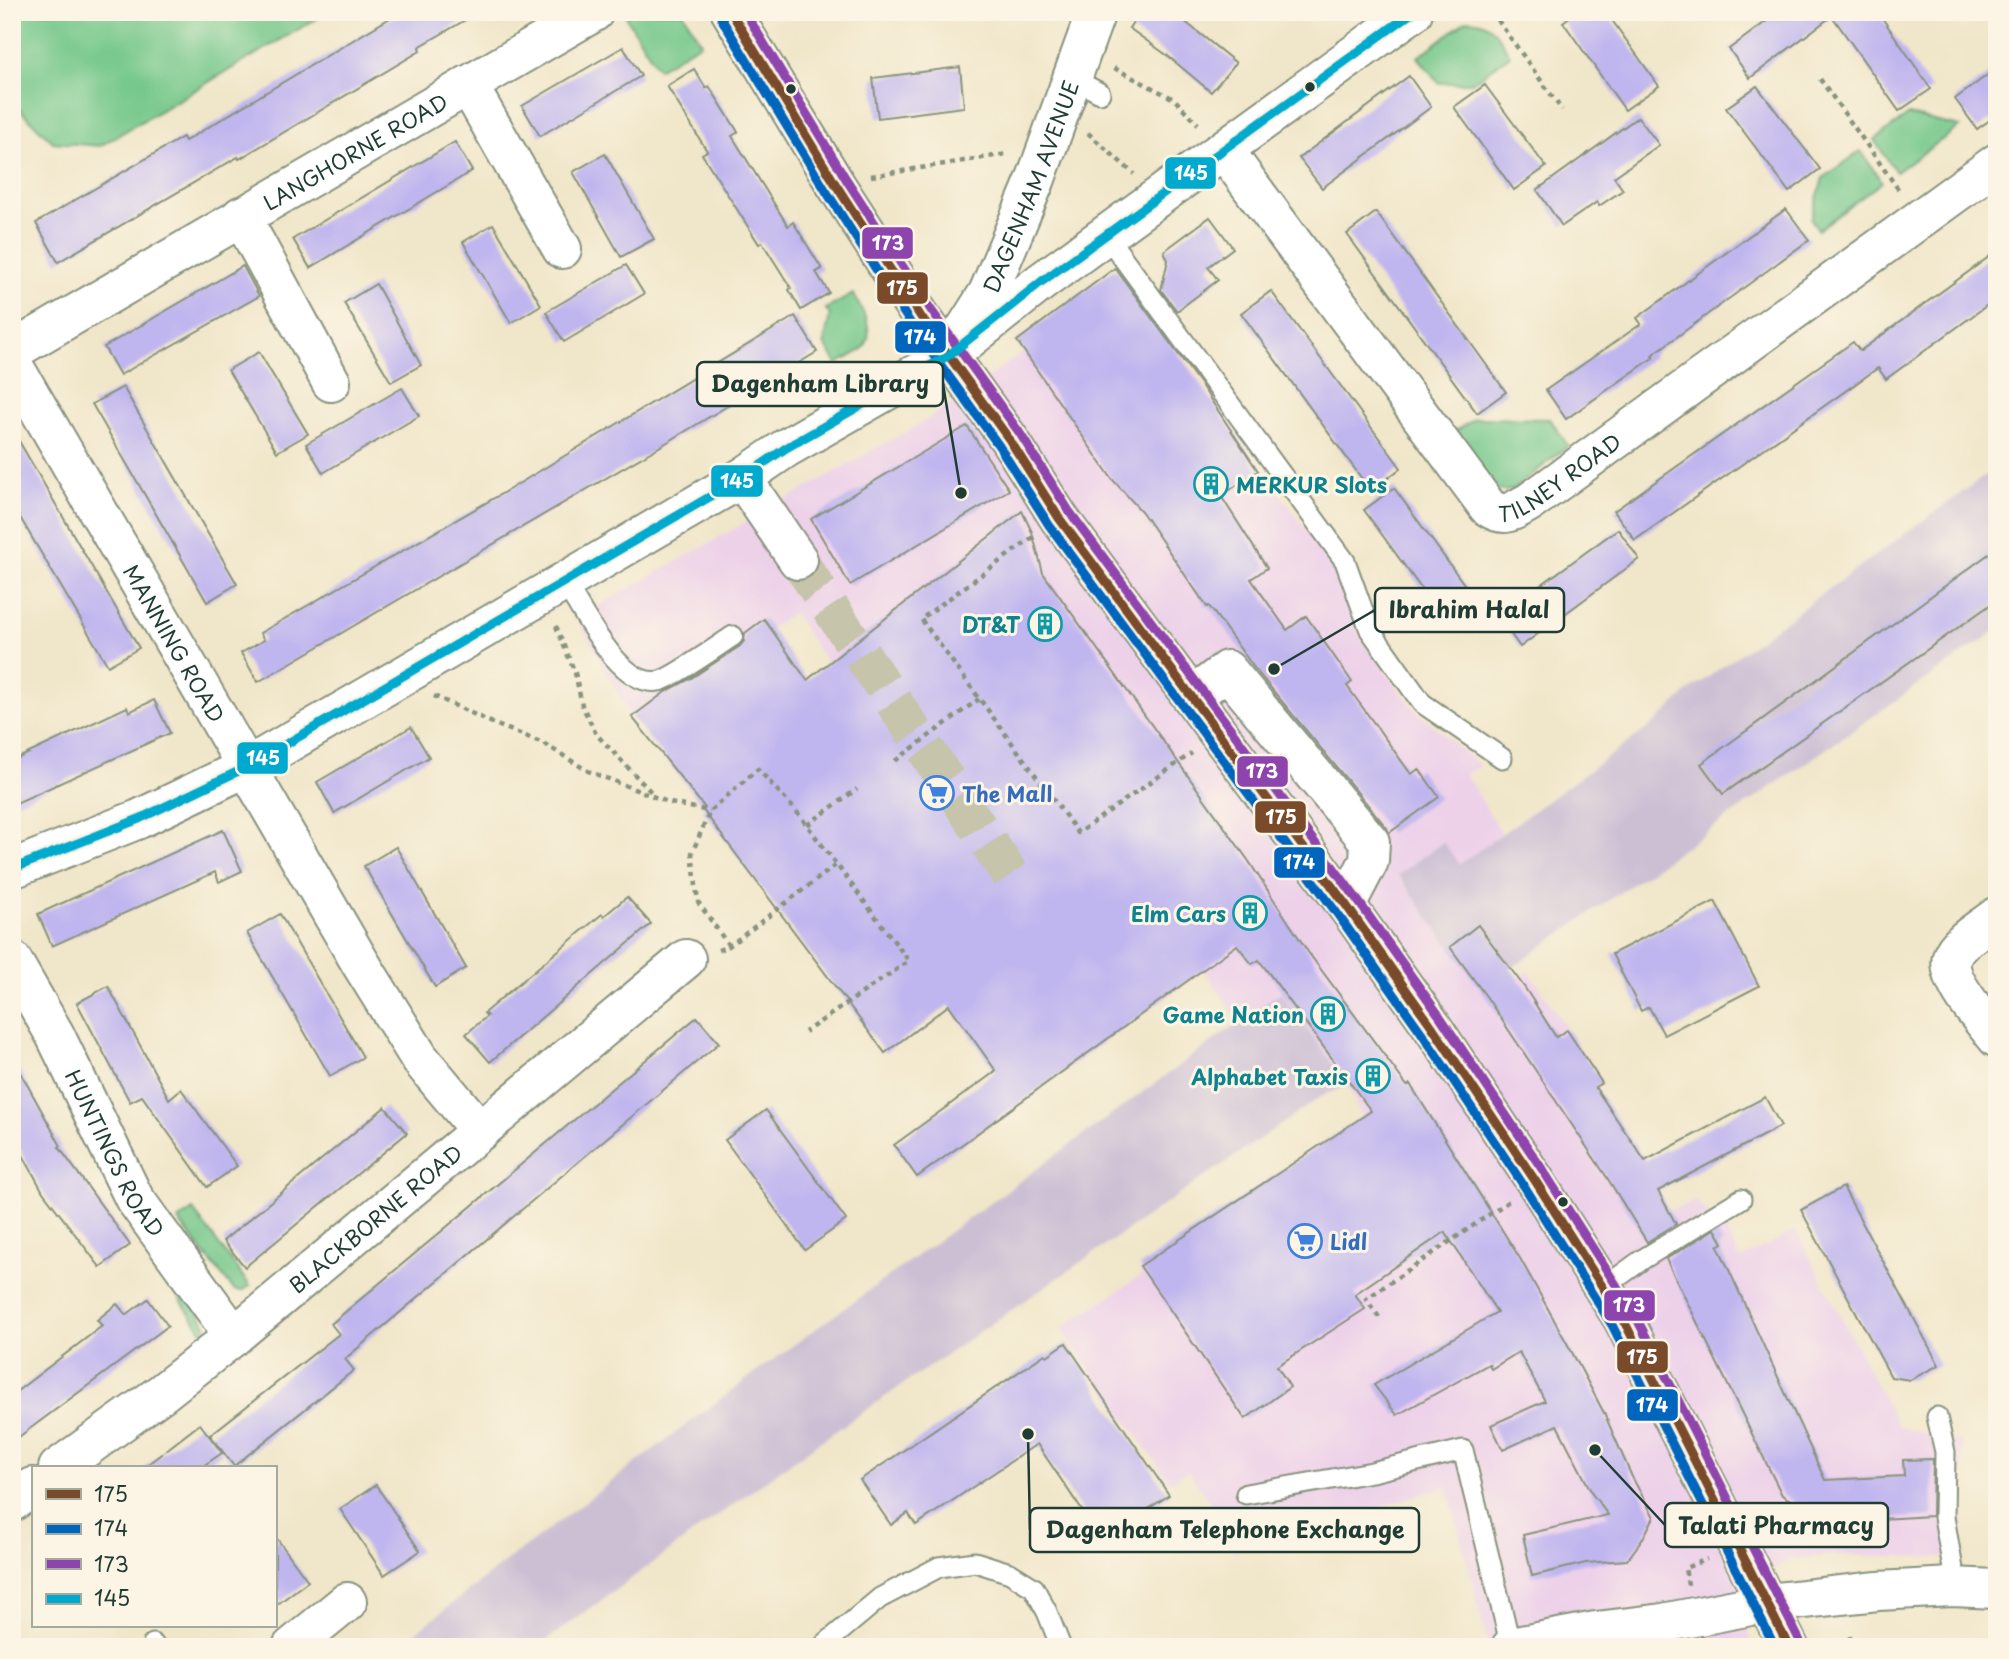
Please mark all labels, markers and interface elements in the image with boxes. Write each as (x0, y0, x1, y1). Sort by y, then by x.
street label: DAGENHAM AVENUE (974, 76, 1086, 298)
unlabelled marker (1303, 80, 1317, 94)
unlabelled marker (784, 82, 798, 96)
street label: LANGHORNE ROAD (257, 85, 453, 218)
line badge: 145 (1164, 156, 1217, 190)
text: 145 (1174, 158, 1208, 186)
line badge: 173 (861, 226, 914, 260)
text: 173 (872, 228, 904, 256)
line badge: 175 (876, 271, 929, 305)
text: 175 (886, 273, 918, 301)
line badge: 174 (894, 320, 947, 354)
text: 174 (904, 322, 936, 350)
callout: Dagenham Library (697, 362, 943, 406)
text: Dagenham Library (711, 365, 929, 400)
street label: TILNEY ROAD (1497, 425, 1627, 529)
line badge: 145 (710, 464, 764, 498)
building icon: MERKUR Slots (1192, 465, 1230, 503)
text: 145 (720, 466, 754, 494)
place label: MERKUR Slots (1236, 468, 1387, 500)
street label: MANNING ROAD (116, 558, 233, 728)
callout: Ibrahim Halal (1375, 588, 1564, 632)
text: Ibrahim Halal (1389, 591, 1549, 626)
building icon: DT&T (1026, 605, 1064, 643)
place label: DT&T (962, 608, 1021, 640)
line badge: 145 (236, 741, 289, 775)
text: 145 (246, 743, 280, 771)
line badge: 173 (1236, 755, 1289, 788)
text: 173 (1246, 756, 1278, 784)
supermarket icon: The Mall (918, 774, 956, 812)
place label: The Mall (962, 777, 1052, 809)
line badge: 175 (1254, 800, 1307, 834)
text: 175 (1265, 802, 1297, 830)
line badge: 174 (1273, 846, 1326, 879)
text: 174 (1283, 847, 1315, 875)
building icon: Elm Cars (1231, 894, 1269, 932)
place label: Elm Cars (1131, 897, 1226, 929)
building icon: Game Nation (1309, 995, 1347, 1033)
place label: Game Nation (1162, 998, 1304, 1030)
building icon: Alphabet Taxis (1354, 1057, 1392, 1095)
place label: Alphabet Taxis (1190, 1060, 1348, 1092)
street label: HUNTINGS ROAD (58, 1064, 173, 1243)
street label: BLACKBORNE ROAD (282, 1136, 469, 1300)
unlabelled marker (1556, 1195, 1570, 1209)
supermarket icon: Lidl (1286, 1222, 1324, 1260)
place label: Lidl (1330, 1225, 1367, 1257)
line badge: 173 (1603, 1289, 1656, 1322)
text: 173 (1613, 1290, 1645, 1318)
line badge: 175 (1616, 1340, 1669, 1374)
text: 175 (1626, 1342, 1658, 1370)
line badge: 174 (1626, 1388, 1679, 1422)
text: 174 (1636, 1390, 1668, 1418)
legend (32, 1466, 276, 1628)
text: 175 (94, 1477, 128, 1509)
callout: Talati Pharmacy (1665, 1503, 1888, 1547)
text: Talati Pharmacy (1678, 1507, 1874, 1542)
callout: Dagenham Telephone Exchange (1030, 1508, 1419, 1552)
text: 174 (94, 1511, 129, 1543)
text: Dagenham Telephone Exchange (1045, 1511, 1405, 1546)
text: 173 (94, 1547, 129, 1579)
text: 145 (94, 1581, 130, 1613)

